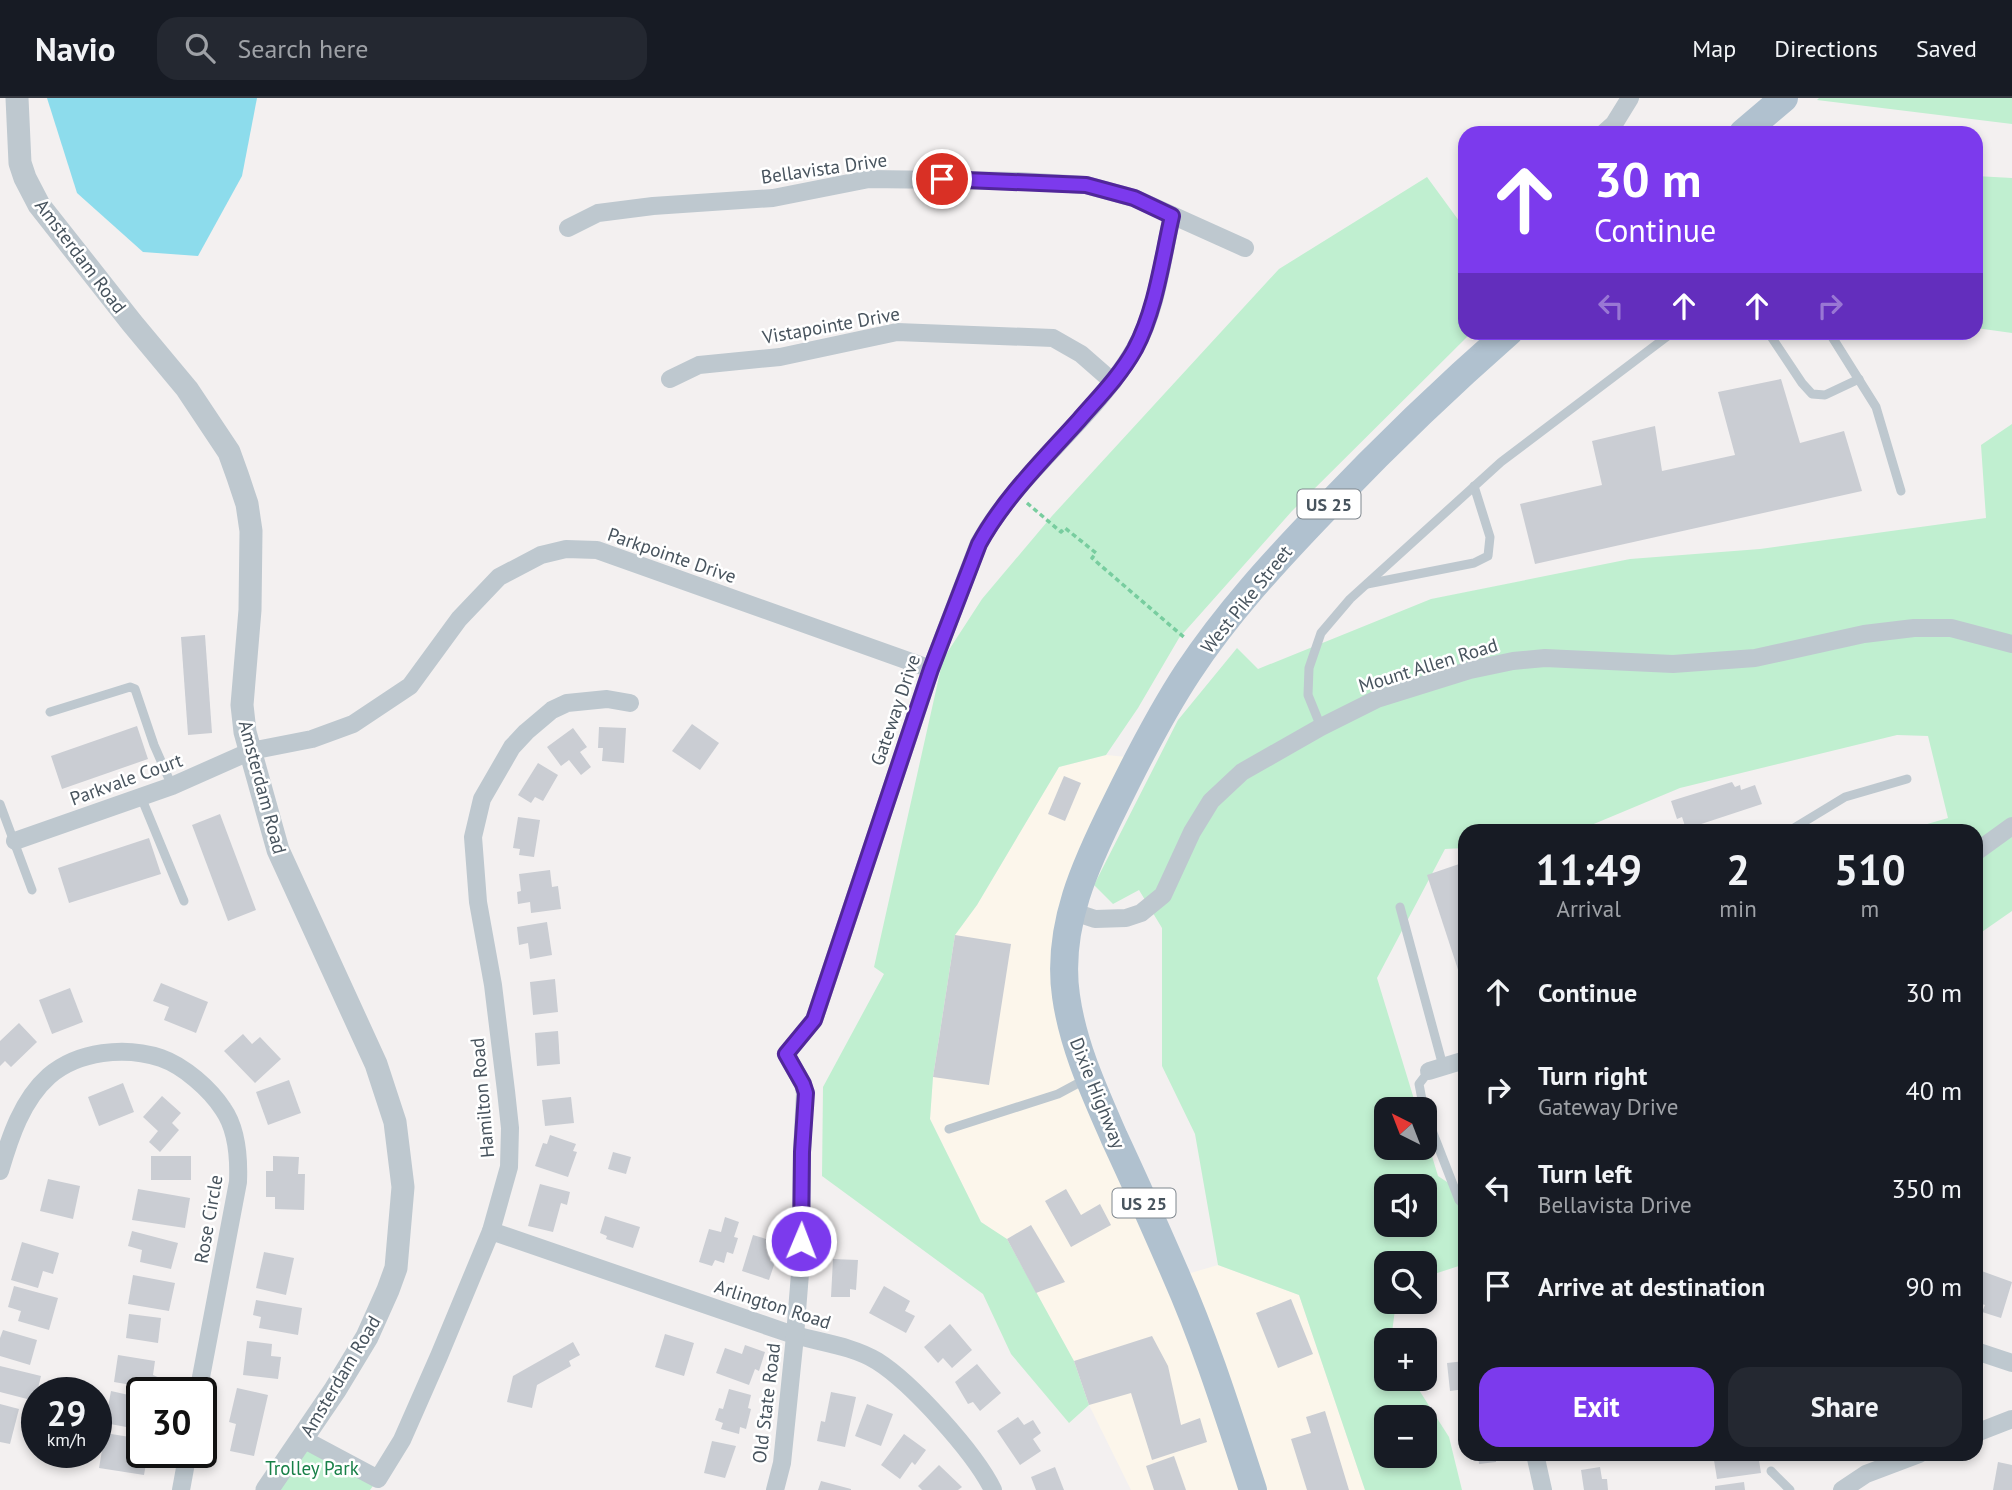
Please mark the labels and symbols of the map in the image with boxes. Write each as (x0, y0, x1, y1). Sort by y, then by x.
street label: Bellavista Drive (759, 147, 889, 189)
pin (912, 149, 972, 209)
street label: Amsterdam Road (30, 194, 132, 318)
street label: Vistapointe Drive (759, 301, 902, 349)
road number: US 25 (1298, 490, 1360, 518)
street label: Parkpointe Drive (605, 522, 739, 588)
street label: West Pike Street (1195, 540, 1297, 658)
street label: Mount Allen Road (1355, 632, 1501, 698)
street label: Gateway Drive (865, 651, 925, 769)
street label: Amsterdam Road (234, 718, 292, 856)
street label: Parkvale Court (67, 747, 186, 810)
street label: Dixie Highway (1065, 1034, 1131, 1152)
street label: Hamilton Road (465, 1037, 499, 1159)
north arrow (1374, 1097, 1437, 1160)
street label: Rose Circle (188, 1173, 228, 1265)
road number: US 25 (1112, 1188, 1176, 1218)
position arrow (764, 1204, 838, 1278)
street label: Arlington Road (712, 1274, 834, 1334)
street label: Amsterdam Road (294, 1311, 386, 1441)
street label: Old State Road (747, 1341, 785, 1465)
speed limit sign: 30 (126, 1377, 217, 1468)
park label: Trolley Park (265, 1456, 359, 1480)

